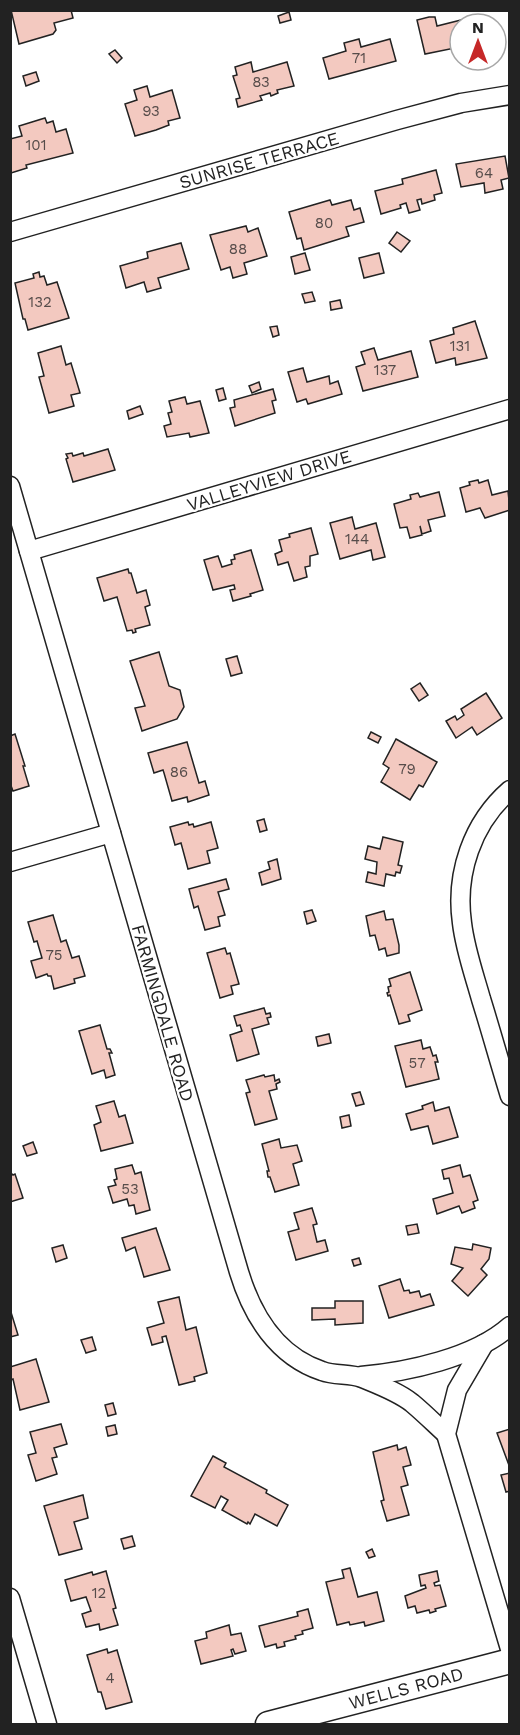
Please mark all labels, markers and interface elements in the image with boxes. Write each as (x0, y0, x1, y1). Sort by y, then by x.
north arrow (448, 12, 508, 72)
text: N (472, 18, 484, 37)
house number: 71 (352, 49, 366, 67)
house number: 83 (252, 73, 270, 91)
house number: 93 (142, 102, 160, 120)
street label: SUNRISE TERRACE (177, 127, 341, 193)
house number: 101 (25, 136, 47, 154)
house number: 64 (475, 164, 493, 182)
house number: 80 (315, 214, 333, 232)
house number: 88 (229, 240, 247, 258)
house number: 132 (28, 293, 52, 311)
house number: 131 (450, 337, 470, 355)
house number: 137 (374, 361, 396, 379)
street label: VALLEYVIEW DRIVE (184, 445, 354, 515)
house number: 144 (345, 530, 369, 548)
house number: 79 (398, 760, 416, 778)
house number: 86 (170, 763, 188, 781)
street label: FARMINGDALE ROAD (128, 922, 198, 1104)
house number: 75 (45, 946, 63, 964)
house number: 57 (408, 1054, 426, 1072)
house number: 53 (121, 1180, 139, 1198)
house number: 12 (92, 1584, 106, 1602)
street label: WELLS ROAD (346, 1663, 466, 1713)
house number: 4 (105, 1669, 115, 1687)

